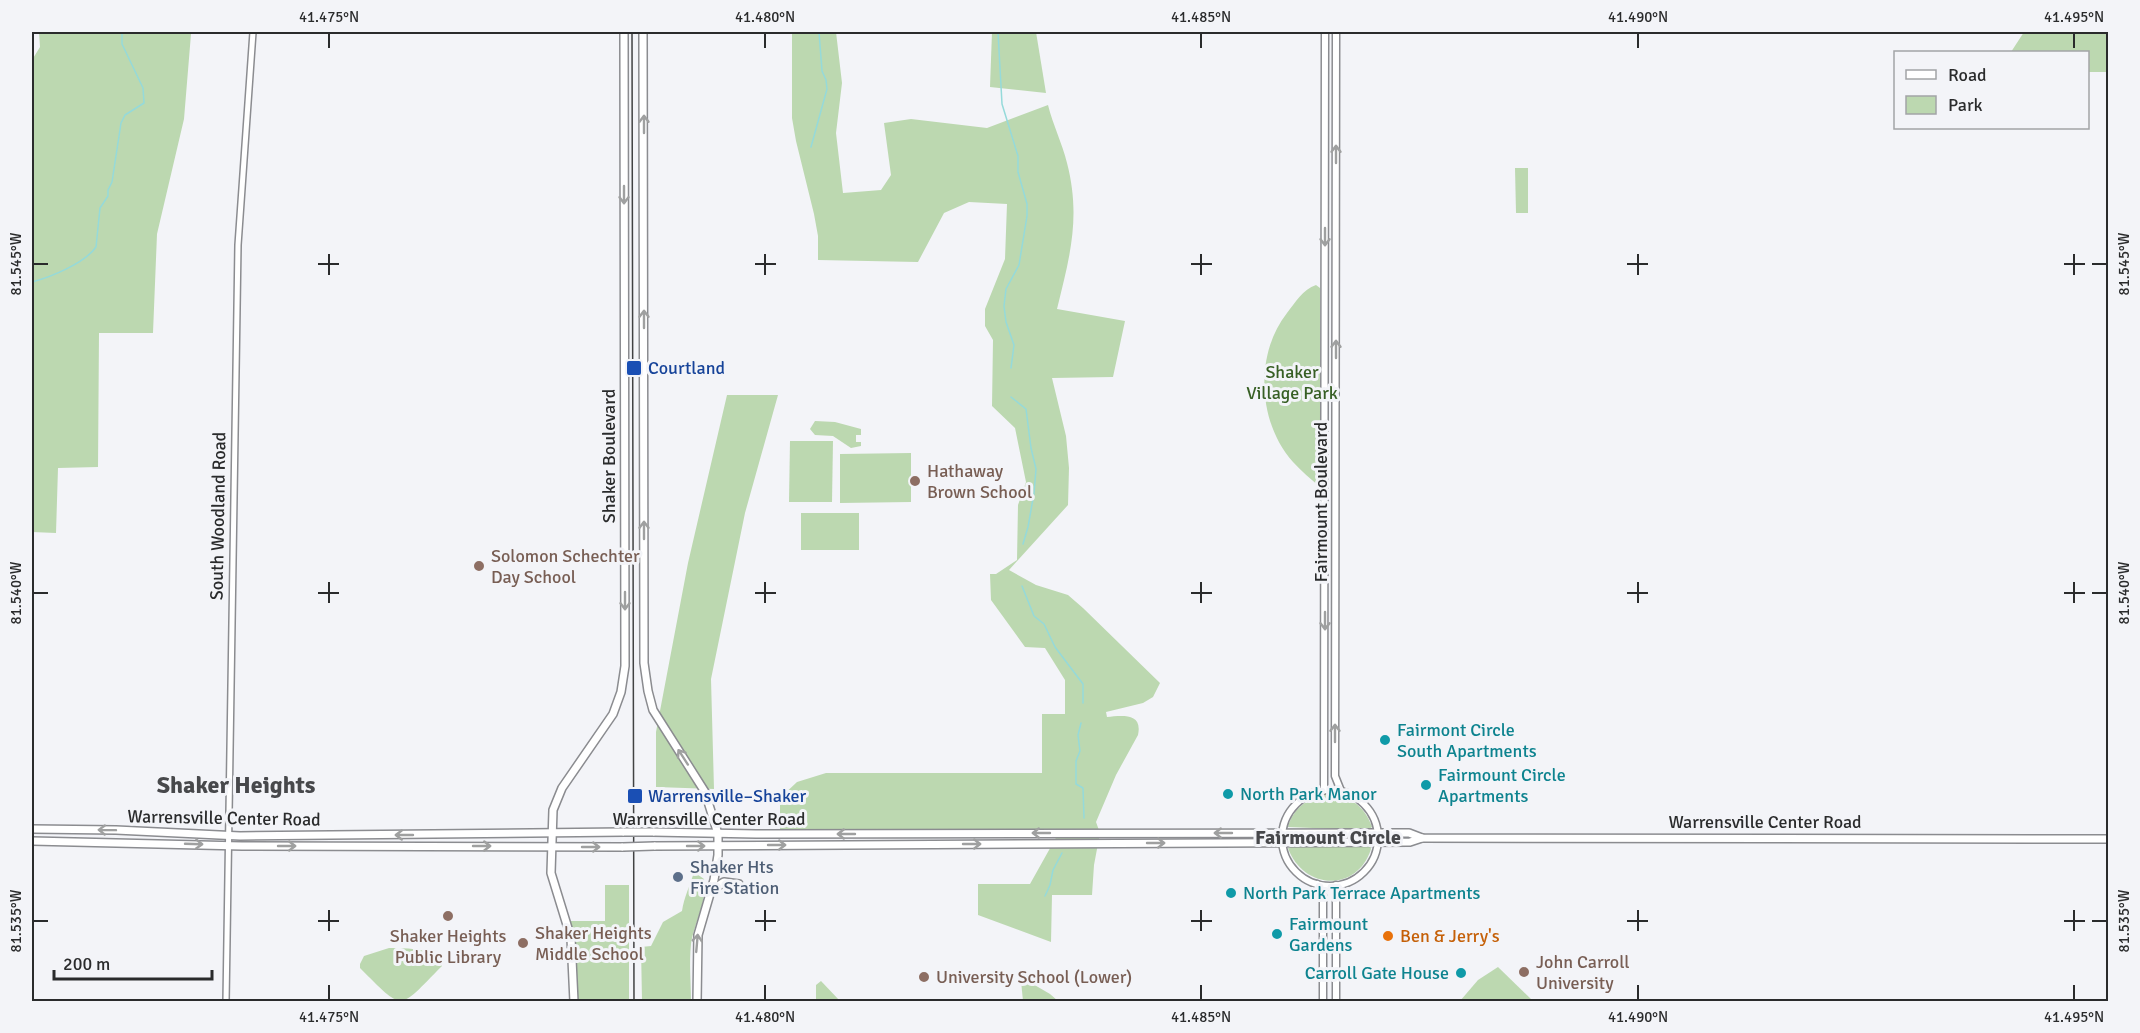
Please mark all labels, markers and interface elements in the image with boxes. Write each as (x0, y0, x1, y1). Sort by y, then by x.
text: 41.475°N (299, 8, 359, 26)
text: 41.480°N (735, 8, 795, 26)
text: 41.485°N (1171, 8, 1231, 26)
text: 41.490°N (1608, 8, 1668, 26)
text: 41.495°N (2044, 8, 2104, 26)
legend (1894, 51, 2089, 129)
text: Road (1948, 64, 1987, 86)
text: Park (1948, 94, 1983, 116)
one-way arrow (638, 114, 650, 134)
one-way arrow (1330, 145, 1342, 165)
one-way arrow (618, 184, 630, 204)
one-way arrow (1319, 226, 1331, 246)
text: 81.545°W (7, 232, 25, 295)
text: 81.545°W (2115, 232, 2133, 295)
one-way arrow (638, 309, 650, 329)
one-way arrow (1330, 340, 1342, 360)
place label: Courtland (648, 357, 725, 379)
marker: Courtland (625, 359, 643, 377)
park label: Shaker Village Park (1246, 361, 1338, 404)
street label: Shaker Boulevard (598, 389, 620, 523)
street label: Fairmount Boulevard (1310, 422, 1332, 582)
street label: South Woodland Road (206, 432, 230, 600)
place label: Hathaway Brown School (927, 460, 1032, 503)
marker: Hathaway Brown School (908, 474, 922, 488)
one-way arrow (638, 520, 650, 540)
place label: Solomon Schechter Day School (491, 545, 640, 588)
marker: Solomon Schechter Day School (472, 559, 486, 573)
text: 81.540°W (7, 561, 25, 624)
text: 81.540°W (2115, 561, 2133, 624)
one-way arrow (619, 591, 631, 611)
one-way arrow (1319, 610, 1331, 630)
place label: Fairmont Circle South Apartments (1397, 719, 1537, 762)
one-way arrow (1329, 724, 1341, 744)
marker: Fairmont Circle South Apartments (1378, 733, 1392, 747)
one-way arrow (677, 749, 689, 766)
place label: Fairmount Circle Apartments (1438, 764, 1566, 807)
district label: Shaker Heights (157, 770, 316, 800)
marker: Fairmount Circle Apartments (1419, 778, 1433, 792)
place label: North Park Manor (1240, 783, 1377, 805)
place label: Warrensville–Shaker (648, 785, 807, 807)
marker: Warrensville–Shaker (626, 787, 644, 805)
marker: North Park Manor (1221, 787, 1235, 801)
street label: Warrensville Center Road (127, 805, 321, 831)
street label: Warrensville Center Road (612, 808, 806, 830)
street label: Warrensville Center Road (1668, 811, 1862, 833)
one-way arrow (97, 824, 117, 836)
district label: Fairmount Circle (1255, 825, 1401, 850)
one-way arrow (1032, 827, 1052, 839)
one-way arrow (1214, 827, 1234, 839)
one-way arrow (837, 828, 857, 840)
one-way arrow (394, 829, 414, 841)
one-way arrow (1145, 837, 1165, 849)
one-way arrow (962, 838, 982, 850)
one-way arrow (184, 839, 204, 850)
one-way arrow (767, 839, 787, 851)
one-way arrow (276, 840, 296, 852)
one-way arrow (471, 840, 491, 852)
one-way arrow (686, 840, 706, 852)
one-way arrow (581, 841, 601, 853)
place label: Shaker Hts Fire Station (690, 856, 779, 899)
marker: Shaker Hts Fire Station (671, 870, 685, 884)
place label: North Park Terrace Apartments (1243, 882, 1481, 904)
marker: North Park Terrace Apartments (1224, 886, 1238, 900)
text: 81.535°W (7, 889, 25, 952)
text: 81.535°W (2115, 889, 2133, 952)
marker: Shaker Heights Public Library (441, 909, 455, 923)
place label: Fairmount Gardens (1289, 913, 1368, 956)
place label: Shaker Heights Middle School (535, 922, 652, 965)
place label: Shaker Heights Public Library (390, 925, 506, 968)
place label: Ben & Jerry's (1400, 925, 1500, 947)
marker: Fairmount Gardens (1270, 927, 1284, 941)
marker: Ben & Jerry's (1381, 929, 1395, 943)
one-way arrow (692, 934, 703, 954)
marker: Shaker Heights Middle School (516, 936, 530, 950)
scale bar (54, 943, 212, 981)
place label: John Carroll University (1536, 951, 1630, 994)
text: 200 m (63, 953, 110, 975)
place label: Carroll Gate House (1305, 962, 1449, 984)
marker: John Carroll University (1517, 965, 1531, 979)
place label: University School (Lower) (936, 966, 1132, 988)
marker: Carroll Gate House (1454, 966, 1468, 980)
marker: University School (Lower) (917, 970, 931, 984)
text: 41.475°N (299, 1008, 359, 1026)
text: 41.480°N (735, 1008, 795, 1026)
text: 41.485°N (1171, 1008, 1231, 1026)
text: 41.490°N (1608, 1008, 1668, 1026)
text: 41.495°N (2044, 1008, 2104, 1026)

